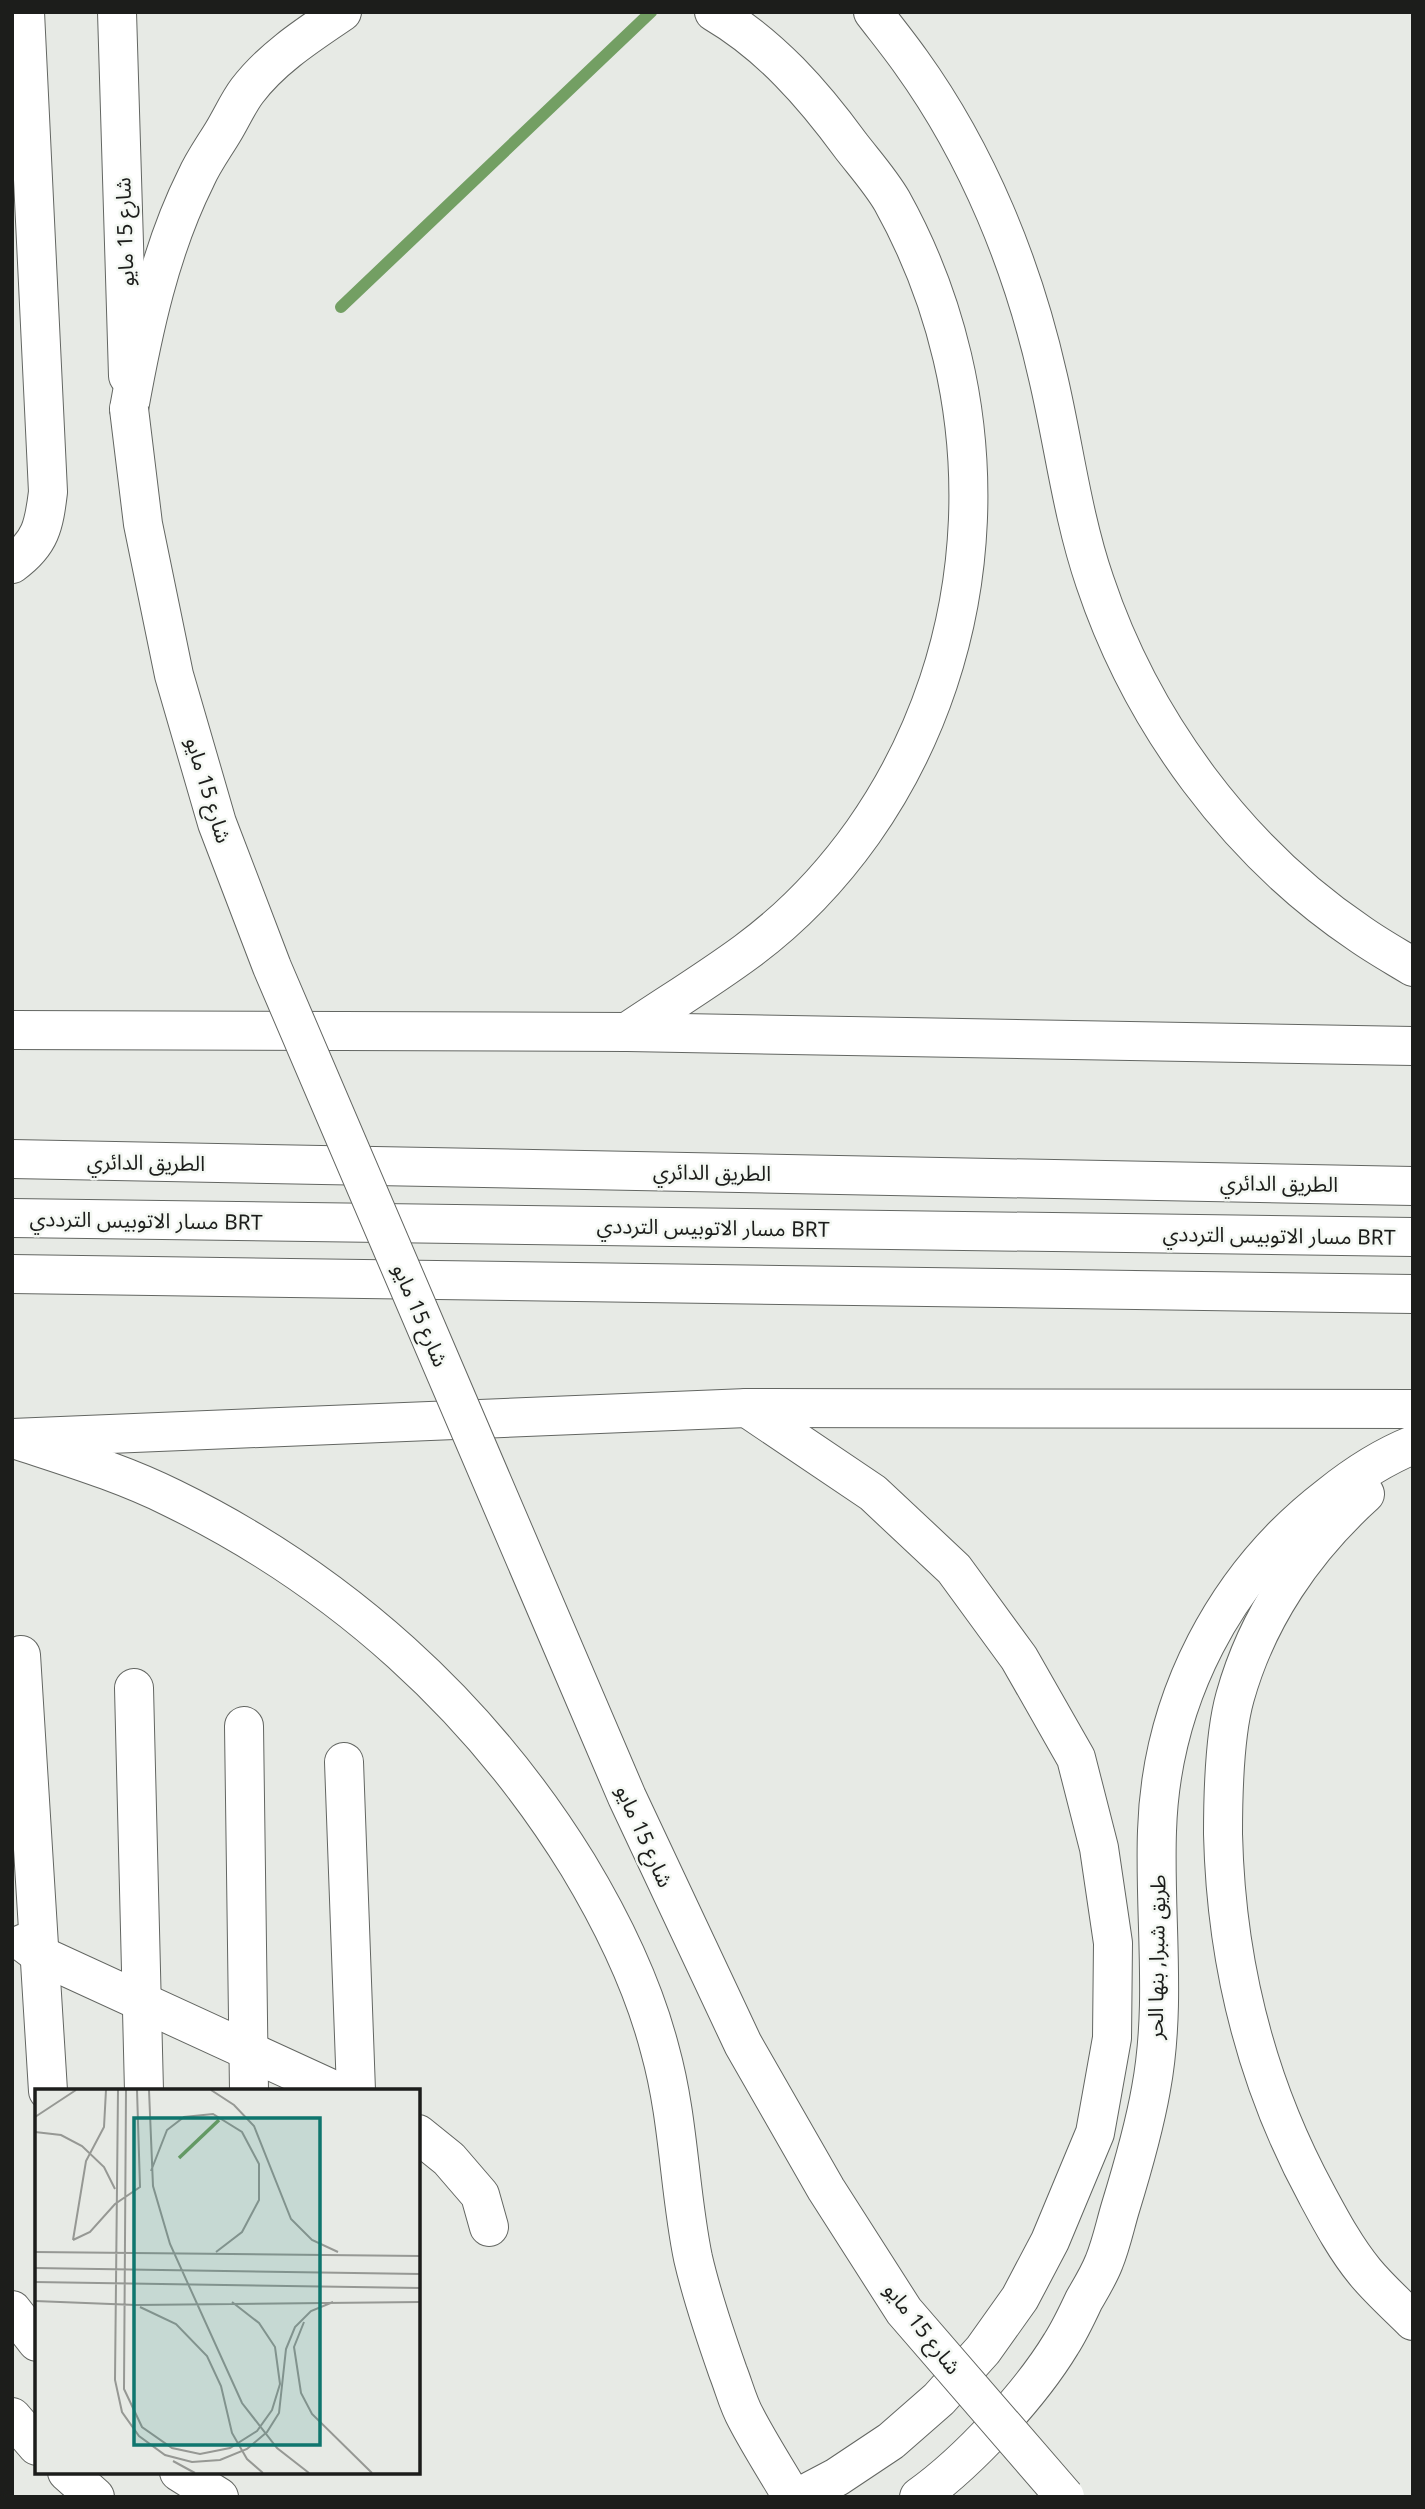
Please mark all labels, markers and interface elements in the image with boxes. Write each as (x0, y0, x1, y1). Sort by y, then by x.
street label: شارع 15 مايو (108, 177, 142, 287)
street label: شارع 15 مايو (178, 734, 238, 847)
street label: الطريق الدائري (87, 1147, 205, 1180)
street label: الطريق الدائري (653, 1157, 771, 1190)
street label: الطريق الدائري (1220, 1168, 1338, 1201)
street label: مسار الاتوبيس الترددي BRT (29, 1204, 263, 1239)
street label: مسار الاتوبيس الترددي BRT (596, 1211, 830, 1246)
street label: مسار الاتوبيس الترددي BRT (1162, 1219, 1396, 1254)
street label: شارع 15 مايو (385, 1259, 455, 1372)
street label: شارع 15 مايو (608, 1780, 680, 1892)
street label: طريق شبرا, بنها الحر (1141, 1874, 1171, 2041)
inset map (35, 2089, 420, 2474)
street label: شارع 15 مايو (877, 2276, 968, 2381)

